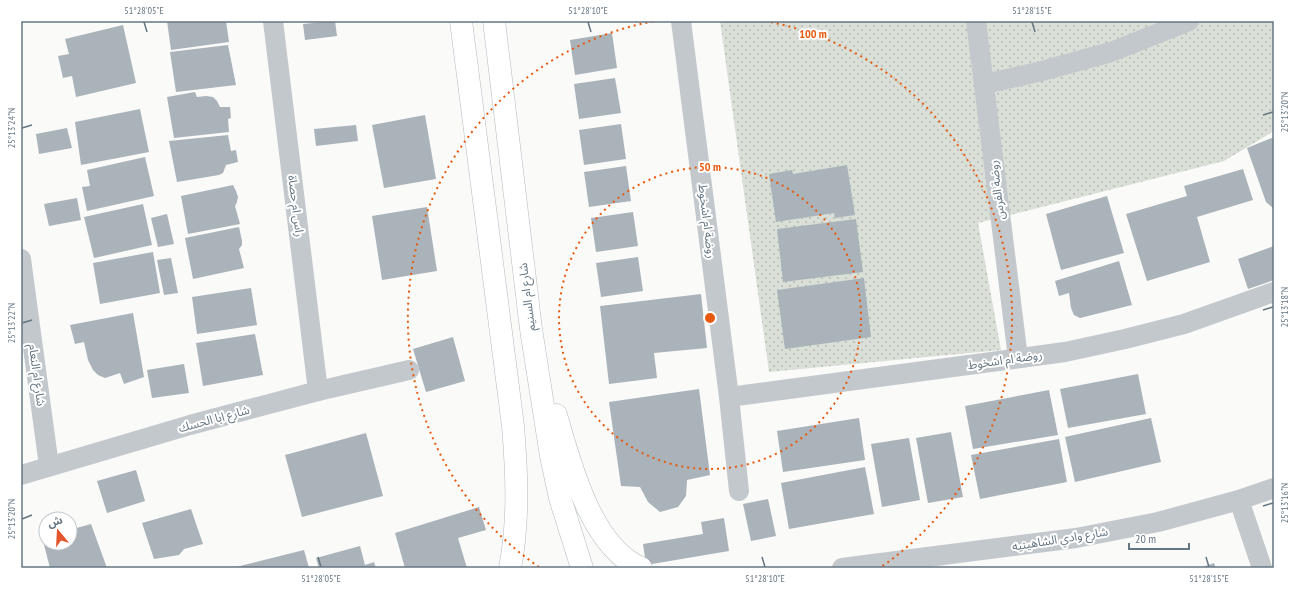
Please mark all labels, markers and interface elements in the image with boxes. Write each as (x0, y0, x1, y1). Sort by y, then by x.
text: 51°28'05"E (124, 4, 164, 17)
text: 51°28'10"E (568, 4, 608, 17)
text: 51°28'15"E (1012, 4, 1052, 17)
text: 100 m (799, 26, 827, 41)
text: 25°13'20"N (1278, 92, 1291, 132)
text: 25°13'24"N (5, 108, 18, 148)
text: 50 m (699, 159, 721, 174)
street label: روضة الفرس (985, 159, 1008, 221)
street label: راس ام حصاة (283, 174, 308, 238)
street label: روضة ام اشخوط (693, 183, 720, 259)
street label: شارع ام السنيم (515, 262, 540, 332)
text: 25°13'18"N (1278, 287, 1291, 327)
text: 25°13'22"N (5, 303, 18, 343)
centre of rings (703, 311, 717, 325)
street label: شارع ام النعام (24, 343, 49, 407)
street label: روضة ام اشخوط (967, 347, 1043, 374)
street label: شارع ابا الحسك (177, 402, 252, 437)
text: 25°13'16"N (1278, 483, 1291, 523)
text: 25°13'20"N (5, 499, 18, 539)
north arrow (38, 511, 78, 551)
text: ش (46, 513, 64, 530)
street label: شارع وادي الشاهينيه (1011, 524, 1109, 556)
scale bar (1129, 525, 1189, 551)
text: 20 m (1135, 531, 1156, 546)
text: 51°28'05"E (301, 572, 341, 585)
text: 51°28'10"E (745, 572, 785, 585)
text: 51°28'15"E (1189, 572, 1229, 585)

